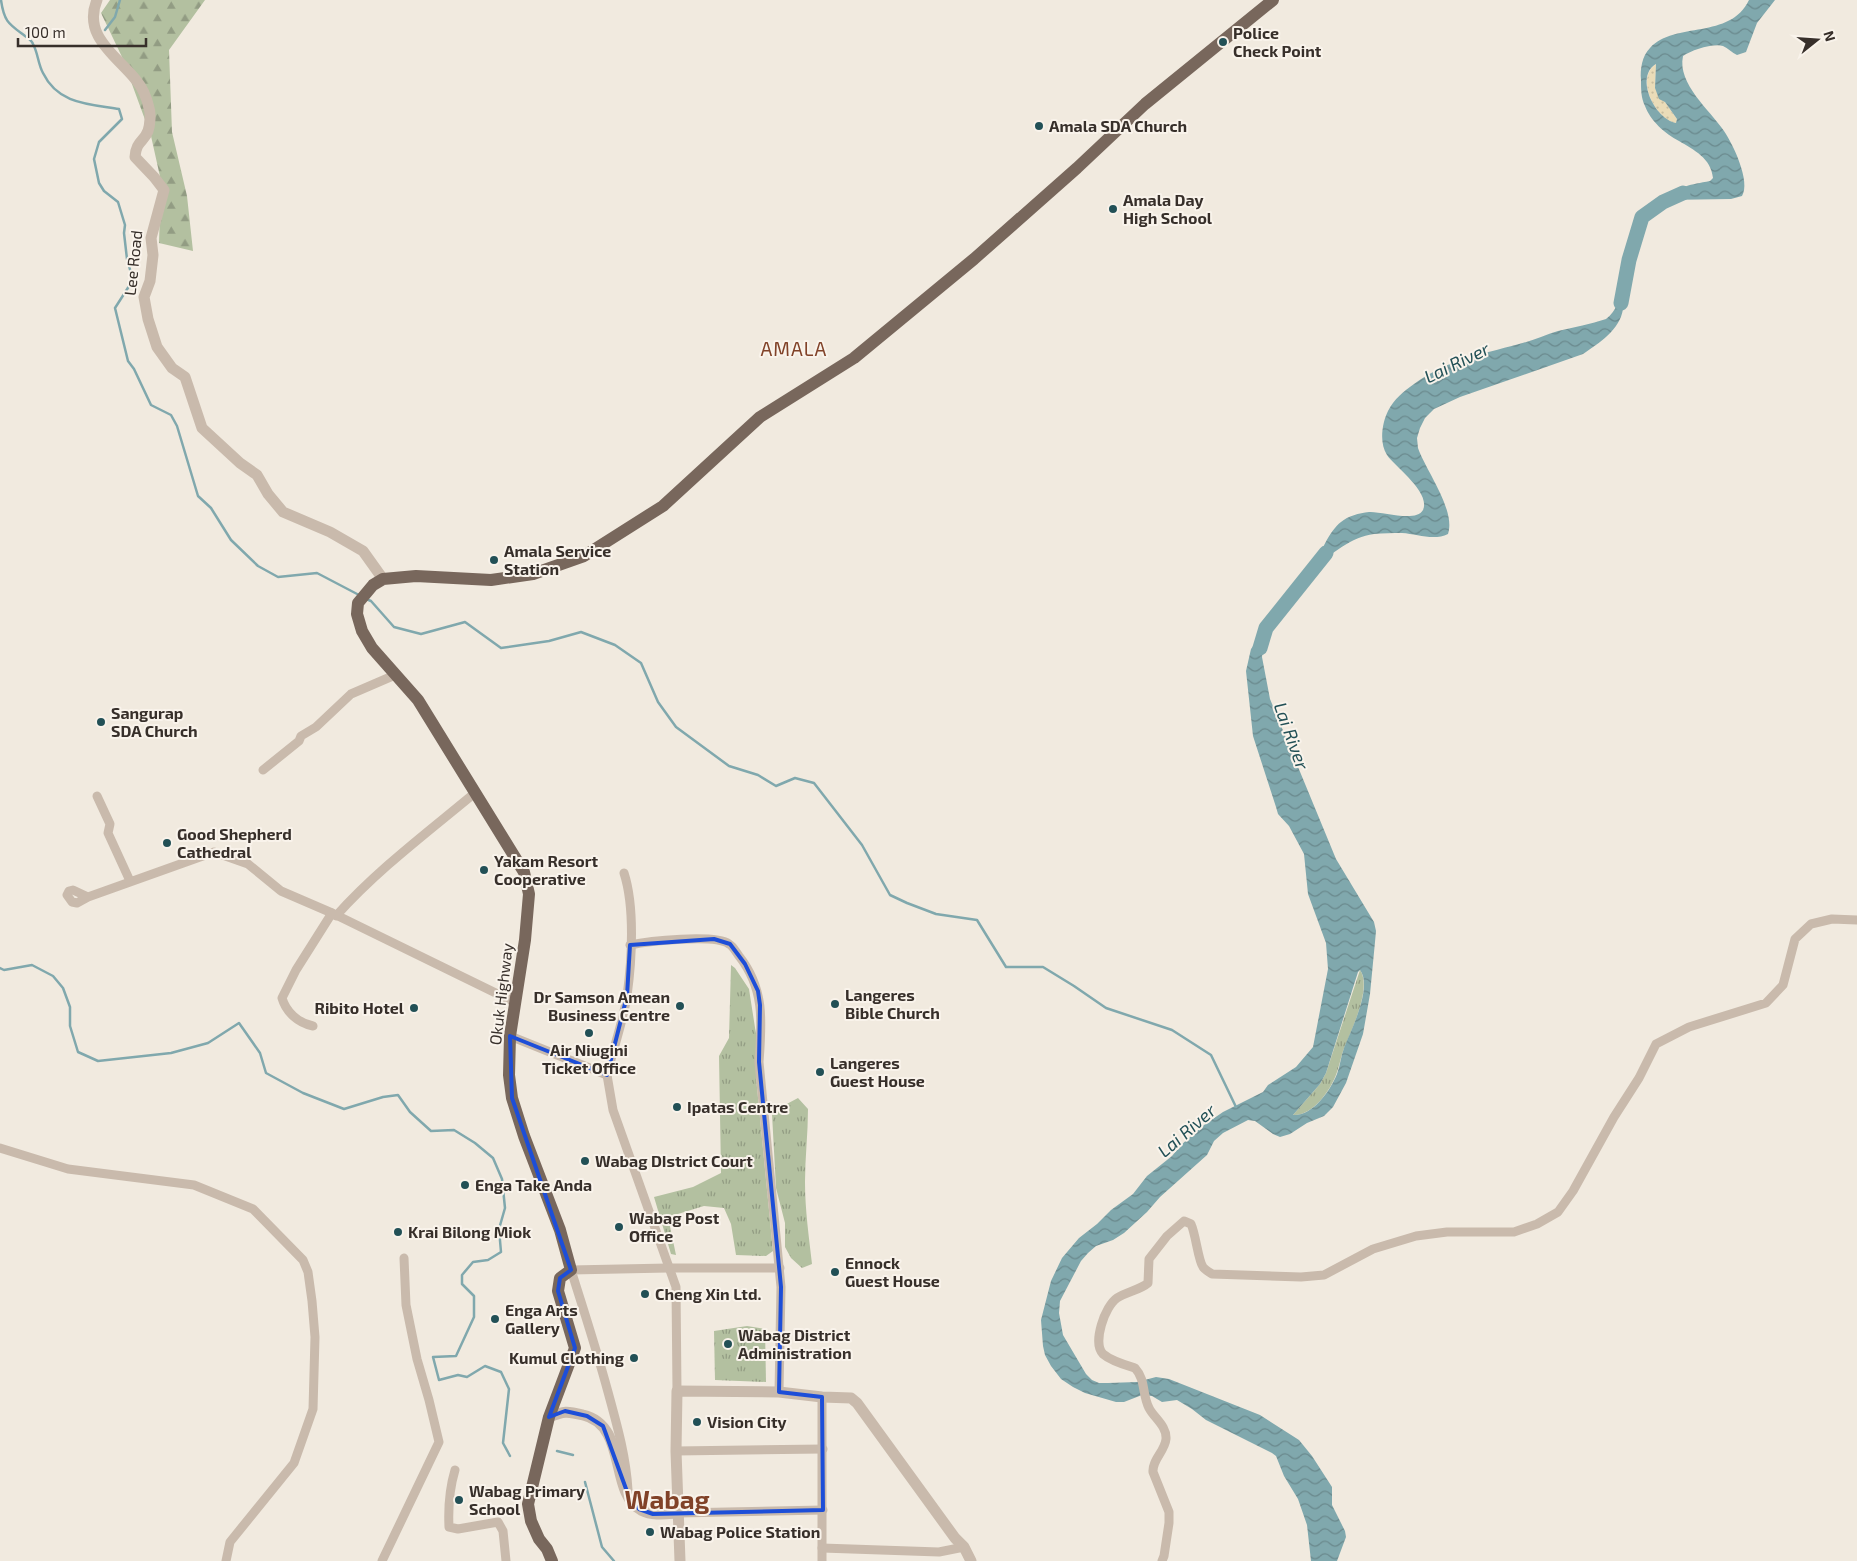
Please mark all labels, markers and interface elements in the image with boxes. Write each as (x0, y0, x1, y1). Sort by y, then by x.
scale bar (18, 15, 145, 47)
north arrow (1792, 15, 1842, 65)
text: 100 m (25, 23, 66, 41)
place label: Police Check Point (1233, 23, 1322, 60)
text: N (1820, 29, 1840, 43)
marker: Police Check Point (1217, 36, 1229, 48)
place label: Amala SDA Church (1049, 116, 1187, 135)
marker: Amala SDA Church (1033, 120, 1045, 132)
place label: Amala Day High School (1123, 190, 1213, 227)
marker: Amala Day High School (1107, 203, 1119, 215)
street label: Lee Road (120, 229, 145, 297)
district label: AMALA (761, 337, 827, 360)
water label: Lai River (1420, 337, 1494, 387)
place label: Amala Service Station (504, 541, 611, 578)
marker: Amala Service Station (488, 554, 500, 566)
water label: Lai River (1270, 699, 1315, 773)
place label: Sangurap SDA Church (111, 703, 198, 740)
marker: Sangurap SDA Church (95, 716, 107, 728)
place label: Good Shepherd Cathedral (177, 824, 292, 861)
marker: Good Shepherd Cathedral (161, 837, 173, 849)
place label: Yakam Resort Cooperative (494, 851, 599, 888)
marker: Yakam Resort Cooperative (478, 864, 490, 876)
street label: Okuk Highway (485, 941, 516, 1046)
place label: Langeres Bible Church (845, 985, 940, 1022)
place label: Dr Samson Amean Business Centre (534, 987, 670, 1024)
place label: Ribito Hotel (315, 998, 405, 1017)
marker: Langeres Bible Church (829, 998, 841, 1010)
marker: Dr Samson Amean Business Centre (674, 1000, 686, 1012)
marker: Ribito Hotel (408, 1002, 420, 1014)
marker: Air Niugini Ticket Office (583, 1027, 595, 1039)
place label: Air Niugini Ticket Office (542, 1040, 636, 1077)
place label: Langeres Guest House (830, 1053, 925, 1090)
marker: Langeres Guest House (814, 1066, 826, 1078)
place label: Ipatas Centre (687, 1097, 788, 1116)
water label: Lai River (1153, 1098, 1221, 1161)
marker: Ipatas Centre (671, 1101, 683, 1113)
place label: Wabag DIstrict Court (595, 1151, 753, 1170)
marker: Wabag DIstrict Court (579, 1155, 591, 1167)
place label: Enga Take Anda (475, 1175, 592, 1194)
marker: Enga Take Anda (459, 1179, 471, 1191)
place label: Wabag Post Office (629, 1208, 720, 1245)
marker: Wabag Post Office (613, 1221, 625, 1233)
place label: Krai Bilong Miok (408, 1222, 531, 1241)
marker: Krai Bilong Miok (392, 1226, 404, 1238)
place label: Ennock Guest House (845, 1253, 940, 1290)
marker: Ennock Guest House (829, 1266, 841, 1278)
place label: Cheng Xin Ltd. (655, 1284, 761, 1303)
marker: Cheng Xin Ltd. (639, 1288, 651, 1300)
place label: Enga Arts Gallery (505, 1300, 578, 1338)
marker: Enga Arts Gallery (489, 1313, 501, 1325)
place label: Wabag District Administration (738, 1325, 852, 1362)
marker: Wabag District Administration (722, 1338, 734, 1350)
place label: Kumul Clothing (509, 1348, 625, 1367)
marker: Kumul Clothing (628, 1352, 640, 1364)
place label: Vision City (707, 1412, 787, 1432)
marker: Vision City (691, 1416, 703, 1428)
place label: Wabag Primary School (469, 1481, 585, 1518)
district label: Wabag (624, 1483, 710, 1514)
marker: Wabag Primary School (453, 1494, 465, 1506)
place label: Wabag Police Station (660, 1522, 820, 1541)
marker: Wabag Police Station (644, 1526, 656, 1538)

